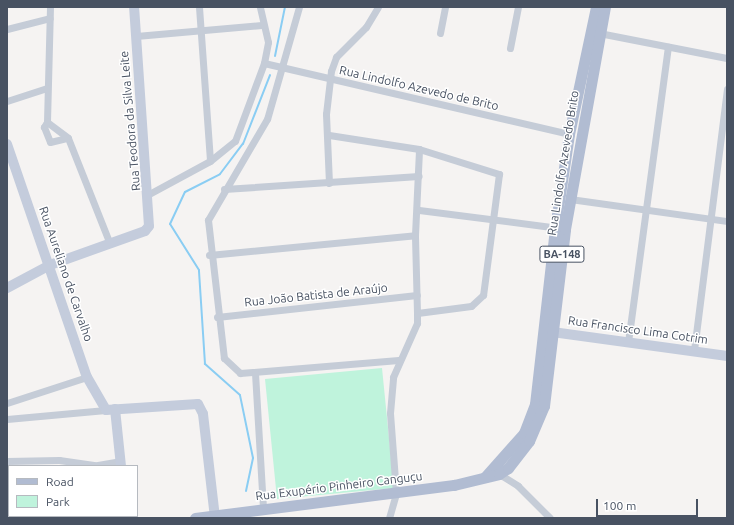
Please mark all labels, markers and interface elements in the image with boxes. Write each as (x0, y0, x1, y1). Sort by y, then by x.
street label: Rua Teodora da Silva Leite (117, 50, 143, 192)
street label: Rua Lindolfo Azevedo de Brito (338, 63, 500, 113)
street label: Rua Lindolfo Azevedo Brito (544, 89, 582, 237)
street label: Rua Aureliano de Carvalho (36, 205, 96, 343)
road number: BA-148 (539, 245, 585, 263)
street label: Rua João Batista de Araújo (244, 280, 388, 310)
street label: Rua Francisco Lima Cotrim (567, 313, 709, 347)
legend (8, 465, 138, 517)
street label: Rua Exupério Pinheiro Canguçu (255, 469, 423, 503)
text: Road (46, 475, 74, 488)
scale bar (598, 491, 700, 517)
text: Park (46, 495, 70, 508)
text: 100 m (603, 499, 636, 512)

